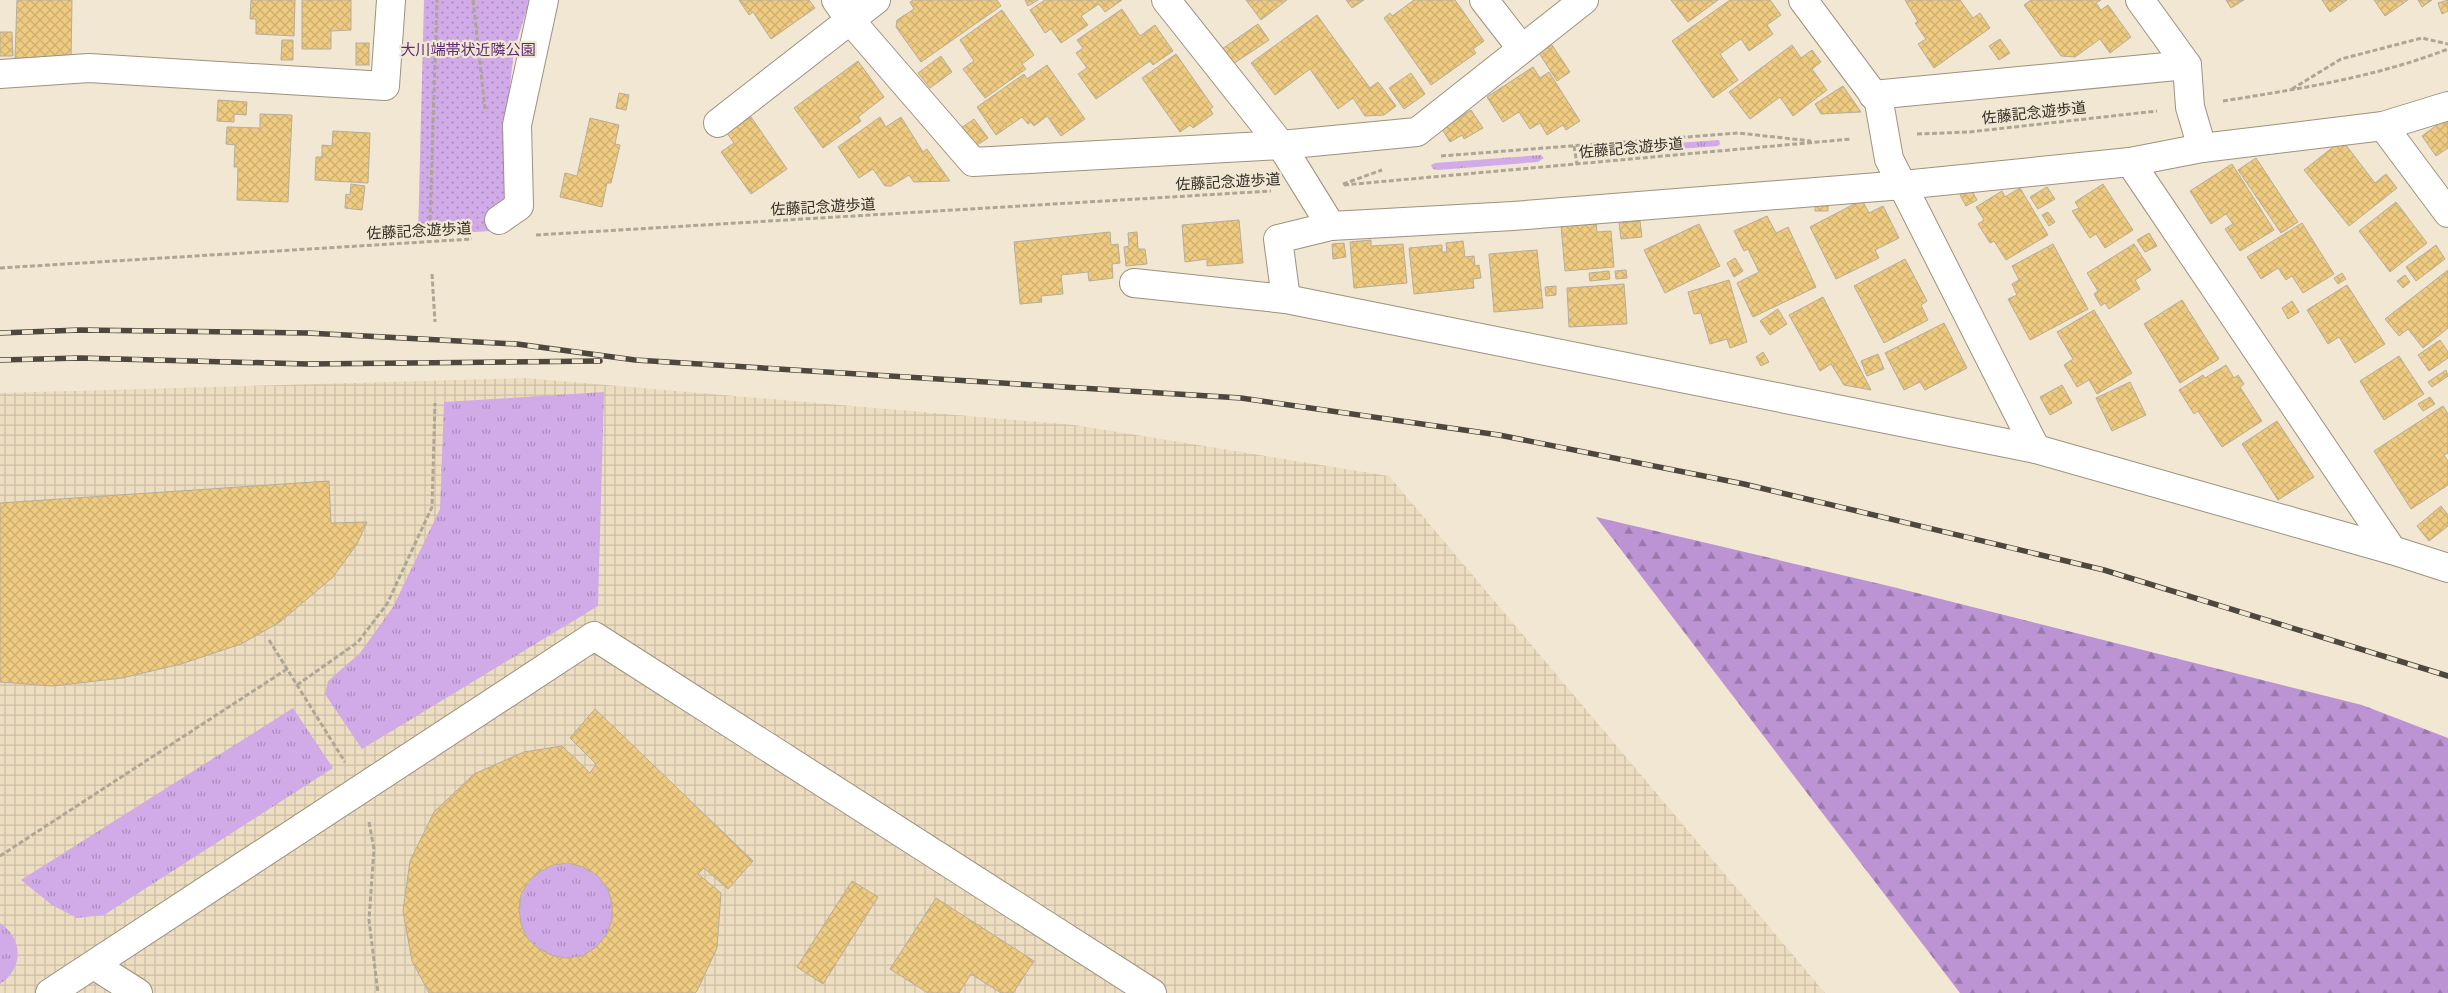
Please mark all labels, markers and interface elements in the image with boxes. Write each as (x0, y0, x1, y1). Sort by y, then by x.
park label: 大川端帯状近隣公園 (400, 40, 536, 59)
street label: 佐藤記念遊歩道 (1981, 98, 2087, 127)
street label: 佐藤記念遊歩道 (1578, 133, 1684, 162)
street label: 佐藤記念遊歩道 (1175, 169, 1281, 194)
street label: 佐藤記念遊歩道 (770, 194, 876, 219)
street label: 佐藤記念遊歩道 (366, 218, 472, 243)

